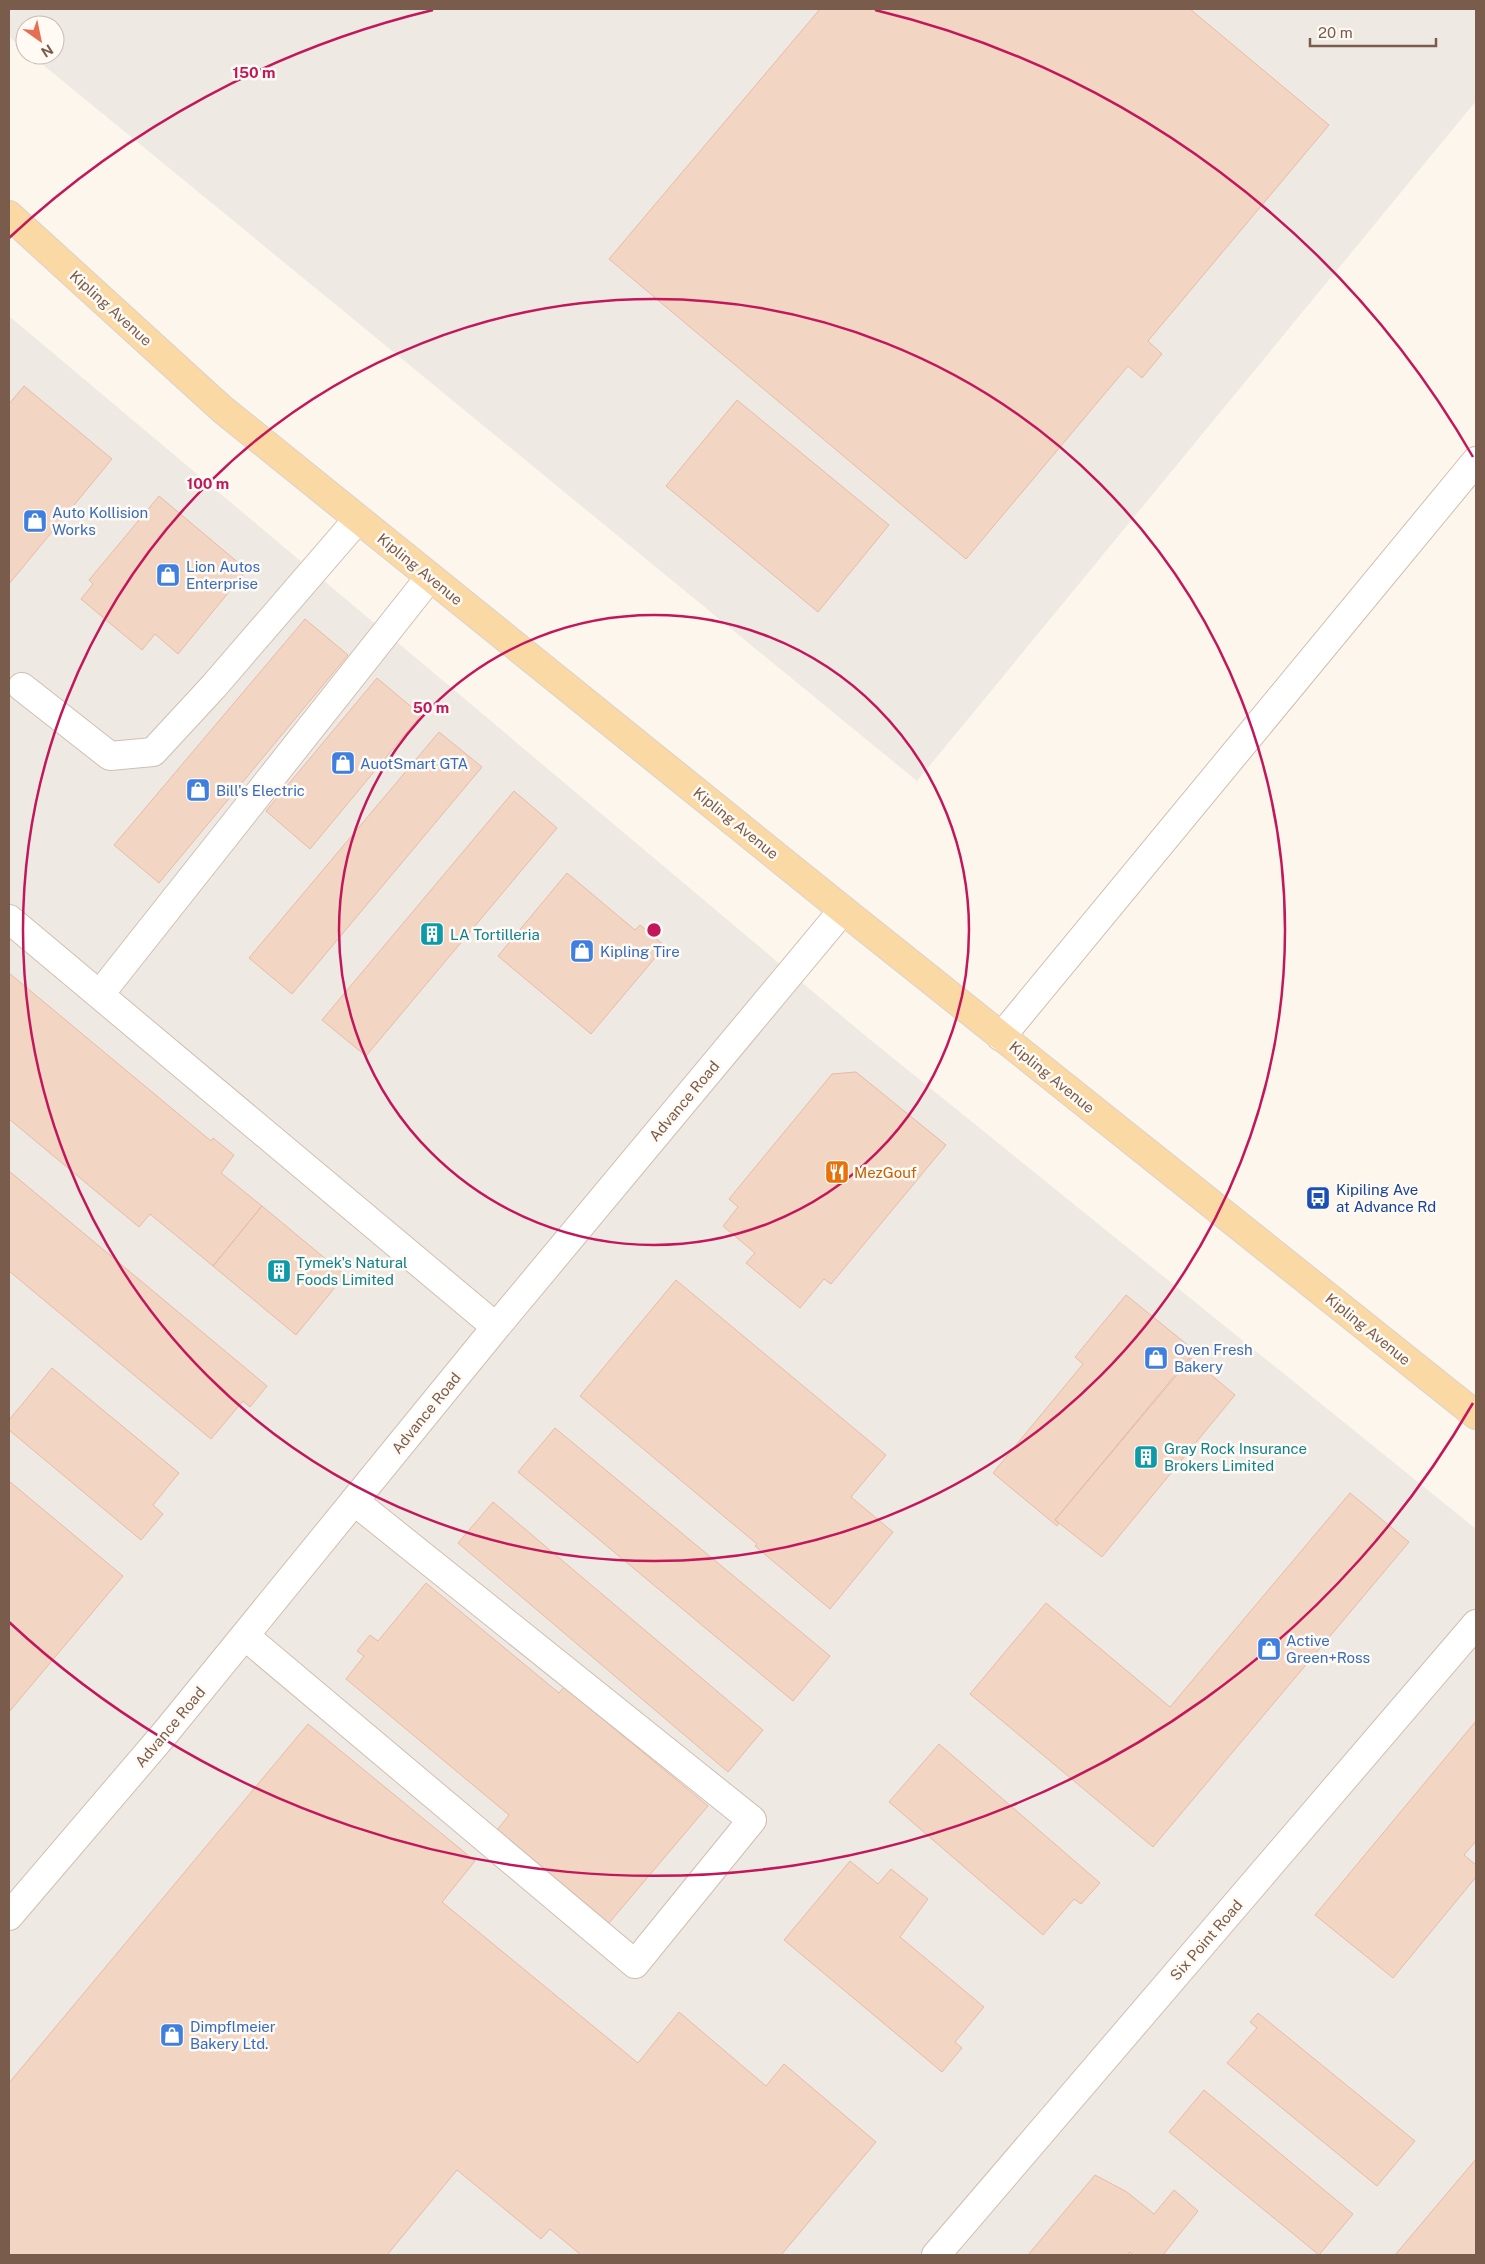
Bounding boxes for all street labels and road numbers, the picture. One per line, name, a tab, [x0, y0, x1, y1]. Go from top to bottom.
street label: Kipling Avenue	[67, 267, 155, 349]
street label: Kipling Avenue	[374, 530, 466, 608]
street label: Kipling Avenue	[690, 784, 782, 862]
street label: Kipling Avenue	[1006, 1038, 1098, 1116]
street label: Advance Road	[646, 1057, 722, 1145]
street label: Kipling Avenue	[1322, 1290, 1414, 1368]
street label: Advance Road	[388, 1369, 464, 1457]
street label: Advance Road	[132, 1683, 208, 1771]
street label: Six Point Road	[1166, 1896, 1246, 1984]

